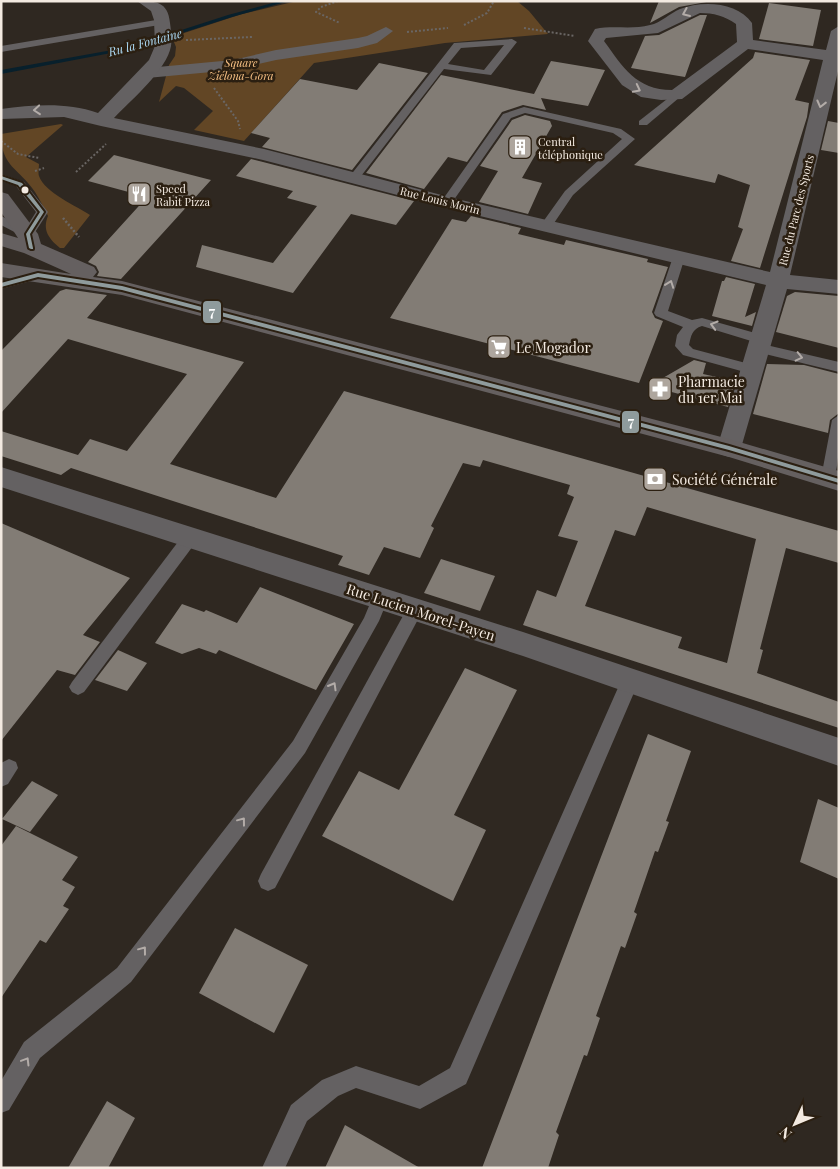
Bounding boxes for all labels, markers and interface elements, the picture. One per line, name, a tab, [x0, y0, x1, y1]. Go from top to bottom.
one-way arrow	[682, 7, 691, 18]
water label: Ru la Fontaine	[105, 24, 184, 60]
park label: Square Ziélona-Gora	[208, 55, 274, 83]
one-way arrow	[632, 83, 641, 93]
one-way arrow	[817, 99, 827, 107]
one-way arrow	[33, 104, 41, 115]
building icon: Central téléphonique	[507, 134, 533, 160]
place label: Central téléphonique	[538, 134, 603, 162]
street label: Rue du Parc des Sports	[775, 153, 817, 267]
restaurant icon: Speed Rabit Pizza	[126, 181, 152, 207]
place label: Speed Rabit Pizza	[156, 181, 211, 209]
street label: Rue Louis Morin	[399, 183, 482, 217]
unlabelled marker	[20, 185, 30, 195]
one-way arrow	[664, 280, 674, 289]
line badge: 7	[202, 300, 222, 324]
text: 7	[209, 302, 216, 321]
one-way arrow	[711, 321, 719, 331]
supermarket icon: Le Mogador	[486, 334, 512, 360]
place label: Le Mogador	[516, 338, 591, 357]
one-way arrow	[794, 352, 802, 362]
place label: Pharmacie du 1er Mai	[678, 372, 745, 407]
pharmacy icon: Pharmacie du 1er Mai	[647, 376, 673, 402]
line badge: 7	[621, 410, 640, 434]
text: 7	[628, 412, 635, 431]
bank icon: Société Générale	[642, 466, 668, 492]
place label: Société Générale	[672, 470, 777, 489]
street label: Rue Lucien Morel-Payen	[344, 579, 498, 645]
one-way arrow	[327, 683, 337, 692]
one-way arrow	[237, 817, 246, 826]
one-way arrow	[138, 946, 147, 955]
one-way arrow	[20, 1057, 30, 1066]
north arrow	[770, 1099, 820, 1149]
text: N	[775, 1123, 796, 1144]

